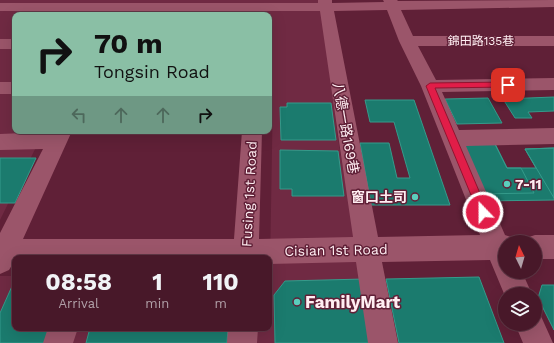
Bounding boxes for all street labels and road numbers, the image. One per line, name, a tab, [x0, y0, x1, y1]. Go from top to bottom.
street label: 錦田路135巷	[448, 34, 514, 48]
street label: 八德一路169巷	[330, 81, 362, 175]
street label: Fusing 1st Road	[238, 141, 260, 247]
street label: Cisian 1st Road	[284, 241, 388, 259]

